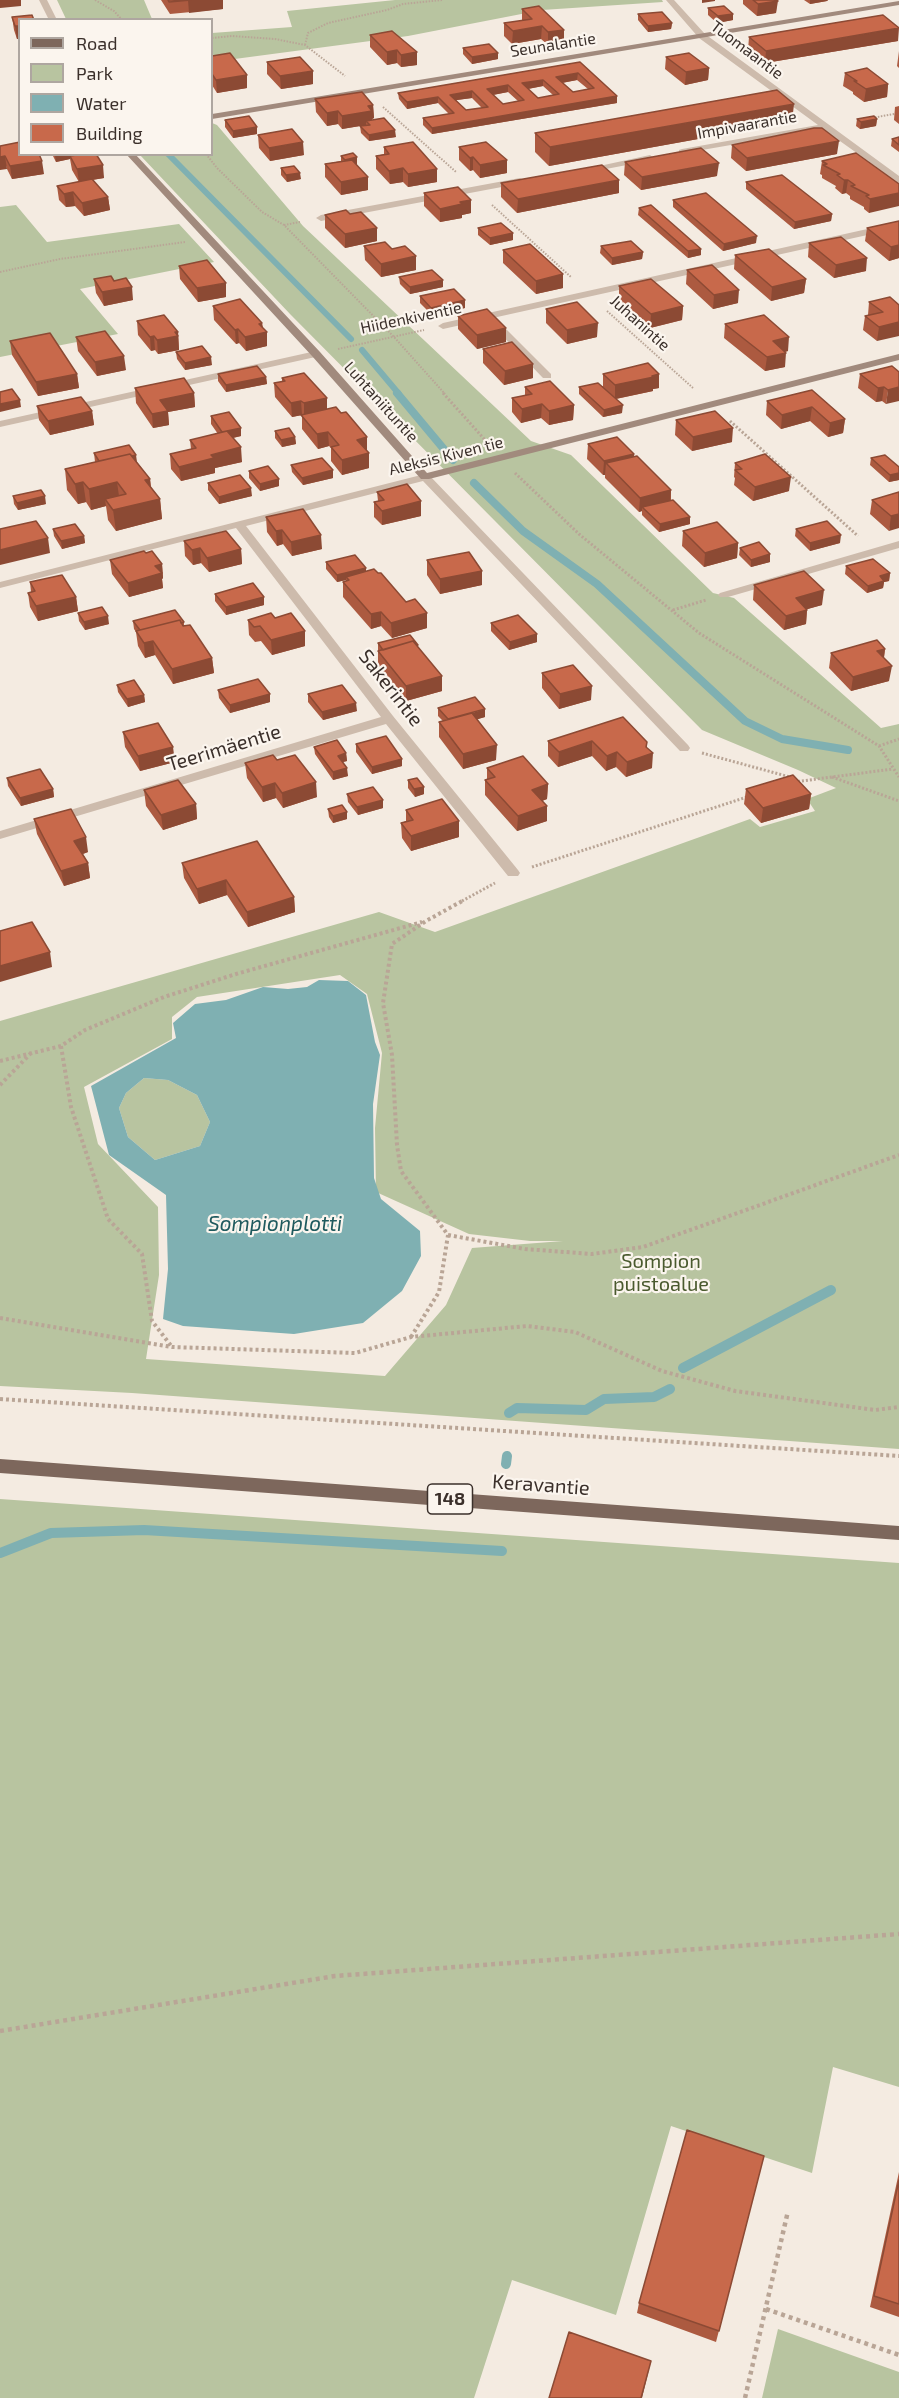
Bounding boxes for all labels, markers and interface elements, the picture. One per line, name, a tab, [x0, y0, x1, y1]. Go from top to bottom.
street label: Tuomaantie	[707, 17, 787, 83]
legend	[18, 18, 213, 156]
street label: Seunalantie	[509, 29, 597, 61]
text: Road	[76, 32, 117, 54]
text: Park	[76, 62, 113, 84]
text: Water	[76, 92, 126, 114]
street label: Impivaarantie	[696, 107, 798, 143]
text: Building	[76, 122, 143, 144]
street label: Juhanintie	[606, 291, 674, 355]
street label: Hiidenkiventie	[359, 298, 463, 338]
street label: Luhtaniituntie	[340, 358, 422, 446]
street label: Aleksis Kiven tie	[387, 433, 505, 479]
street label: Sakerintie	[354, 645, 428, 731]
street label: Teerimäentie	[164, 719, 284, 777]
water label: Sompionplotti	[208, 1211, 342, 1237]
park label: Sompion puistoalue	[613, 1249, 709, 1296]
street label: Keravantie	[491, 1470, 591, 1500]
road number: 148	[428, 1484, 472, 1514]

